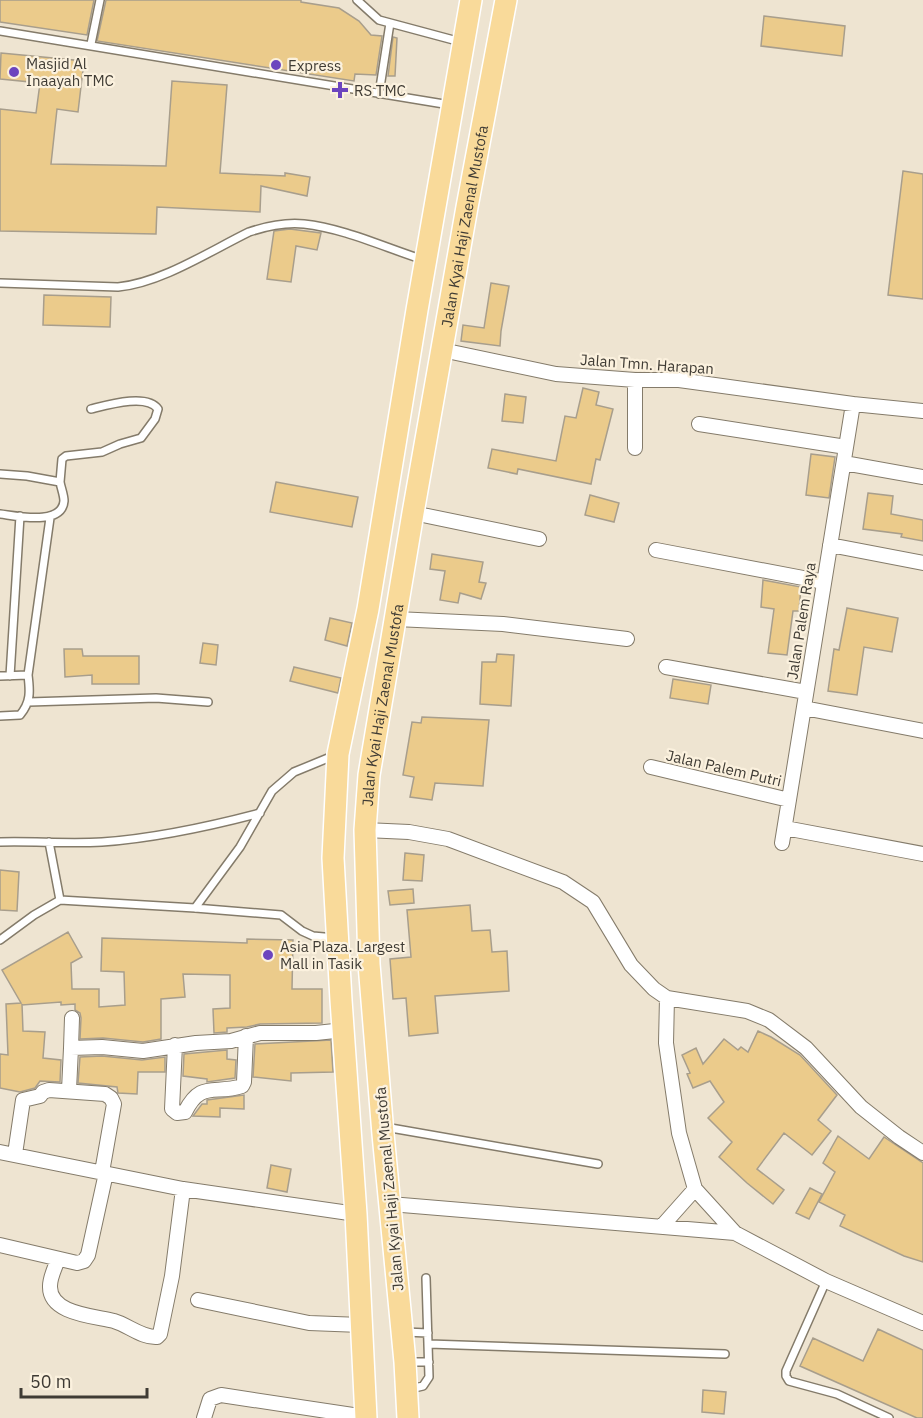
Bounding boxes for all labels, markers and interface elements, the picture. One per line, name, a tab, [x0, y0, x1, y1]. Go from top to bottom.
place label: Masjid Al Inaayah TMC	[26, 54, 114, 90]
place label: Express	[288, 56, 341, 75]
marker: Express	[269, 58, 283, 72]
marker: Masjid Al Inaayah TMC	[7, 65, 21, 79]
marker: RS TMC	[331, 81, 349, 99]
place label: RS TMC	[354, 81, 406, 100]
street label: Jalan Kyai Haji Zaenal Mustofa	[436, 123, 492, 329]
street label: Jalan Tmn. Harapan	[579, 350, 715, 378]
street label: Jalan Palem Raya	[782, 561, 820, 681]
street label: Jalan Kyai Haji Zaenal Mustofa	[357, 602, 407, 807]
street label: Jalan Palem Putri	[664, 745, 784, 791]
place label: Asia Plaza. Largest Mall in Tasik	[280, 937, 405, 973]
marker: Asia Plaza. Largest Mall in Tasik	[261, 948, 275, 962]
street label: Jalan Kyai Haji Zaenal Mustofa	[371, 1086, 407, 1292]
scale bar	[21, 1361, 147, 1399]
text: 50 m	[30, 1370, 72, 1393]

